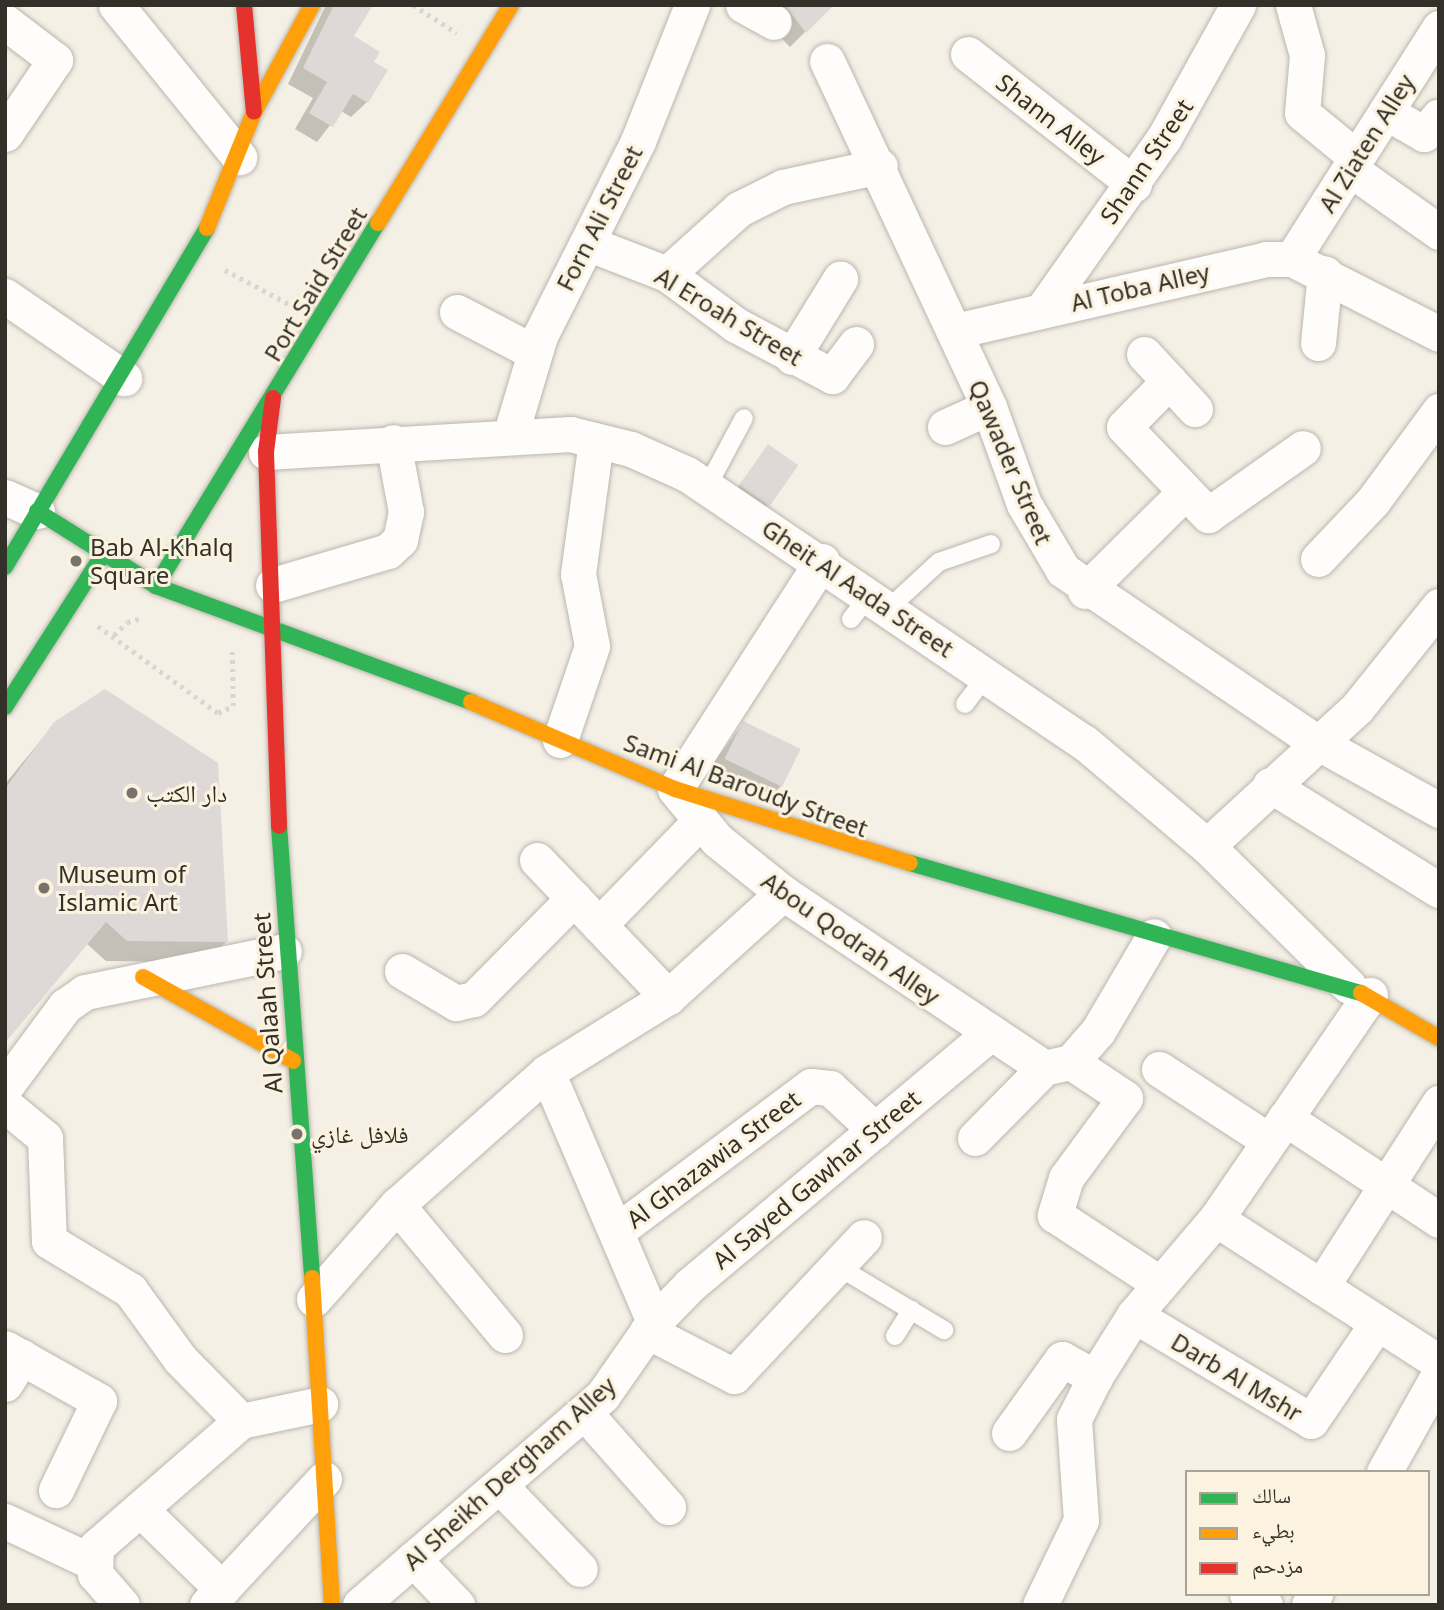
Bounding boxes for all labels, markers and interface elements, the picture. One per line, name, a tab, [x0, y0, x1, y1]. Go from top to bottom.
street label: Shann Alley	[991, 68, 1111, 170]
street label: Al Ziaten Alley	[1312, 69, 1420, 217]
street label: Shann Street	[1094, 93, 1198, 229]
street label: Forn Ali Street	[550, 141, 648, 295]
street label: Port Said Street	[258, 202, 372, 366]
street label: Al Toba Alley	[1068, 257, 1212, 317]
street label: Al Eroah Street	[650, 261, 808, 371]
street label: Qawader Street	[963, 375, 1059, 549]
street label: Gheit Al Aada Street	[757, 513, 959, 663]
place label: Bab Al-Khalq Square	[90, 533, 233, 589]
marker: Bab Al-Khalq Square	[68, 553, 84, 569]
street label: Sami Al Baroudy Street	[620, 727, 872, 843]
place label: دار الكتب	[146, 779, 227, 807]
marker: دار الكتب	[124, 785, 140, 801]
place label: Museum of Islamic Art	[58, 860, 186, 916]
street label: Abou Qodrah Alley	[756, 866, 946, 1010]
marker: Museum of Islamic Art	[36, 880, 52, 896]
street label: Al Qalaah Street	[246, 912, 288, 1094]
street label: Al Ghazawia Street	[620, 1084, 806, 1234]
street label: Al Sayed Gawhar Street	[706, 1084, 926, 1274]
place label: فلافل غازي	[311, 1120, 409, 1148]
marker: فلافل غازي	[289, 1126, 305, 1142]
street label: Darb Al Mshr	[1166, 1327, 1308, 1427]
street label: Al Sheikh Dergham Alley	[397, 1370, 621, 1576]
legend	[1185, 1470, 1430, 1596]
text: سالك	[1252, 1481, 1291, 1509]
text: بطيء	[1252, 1516, 1295, 1544]
text: مزدحم	[1252, 1551, 1303, 1579]

